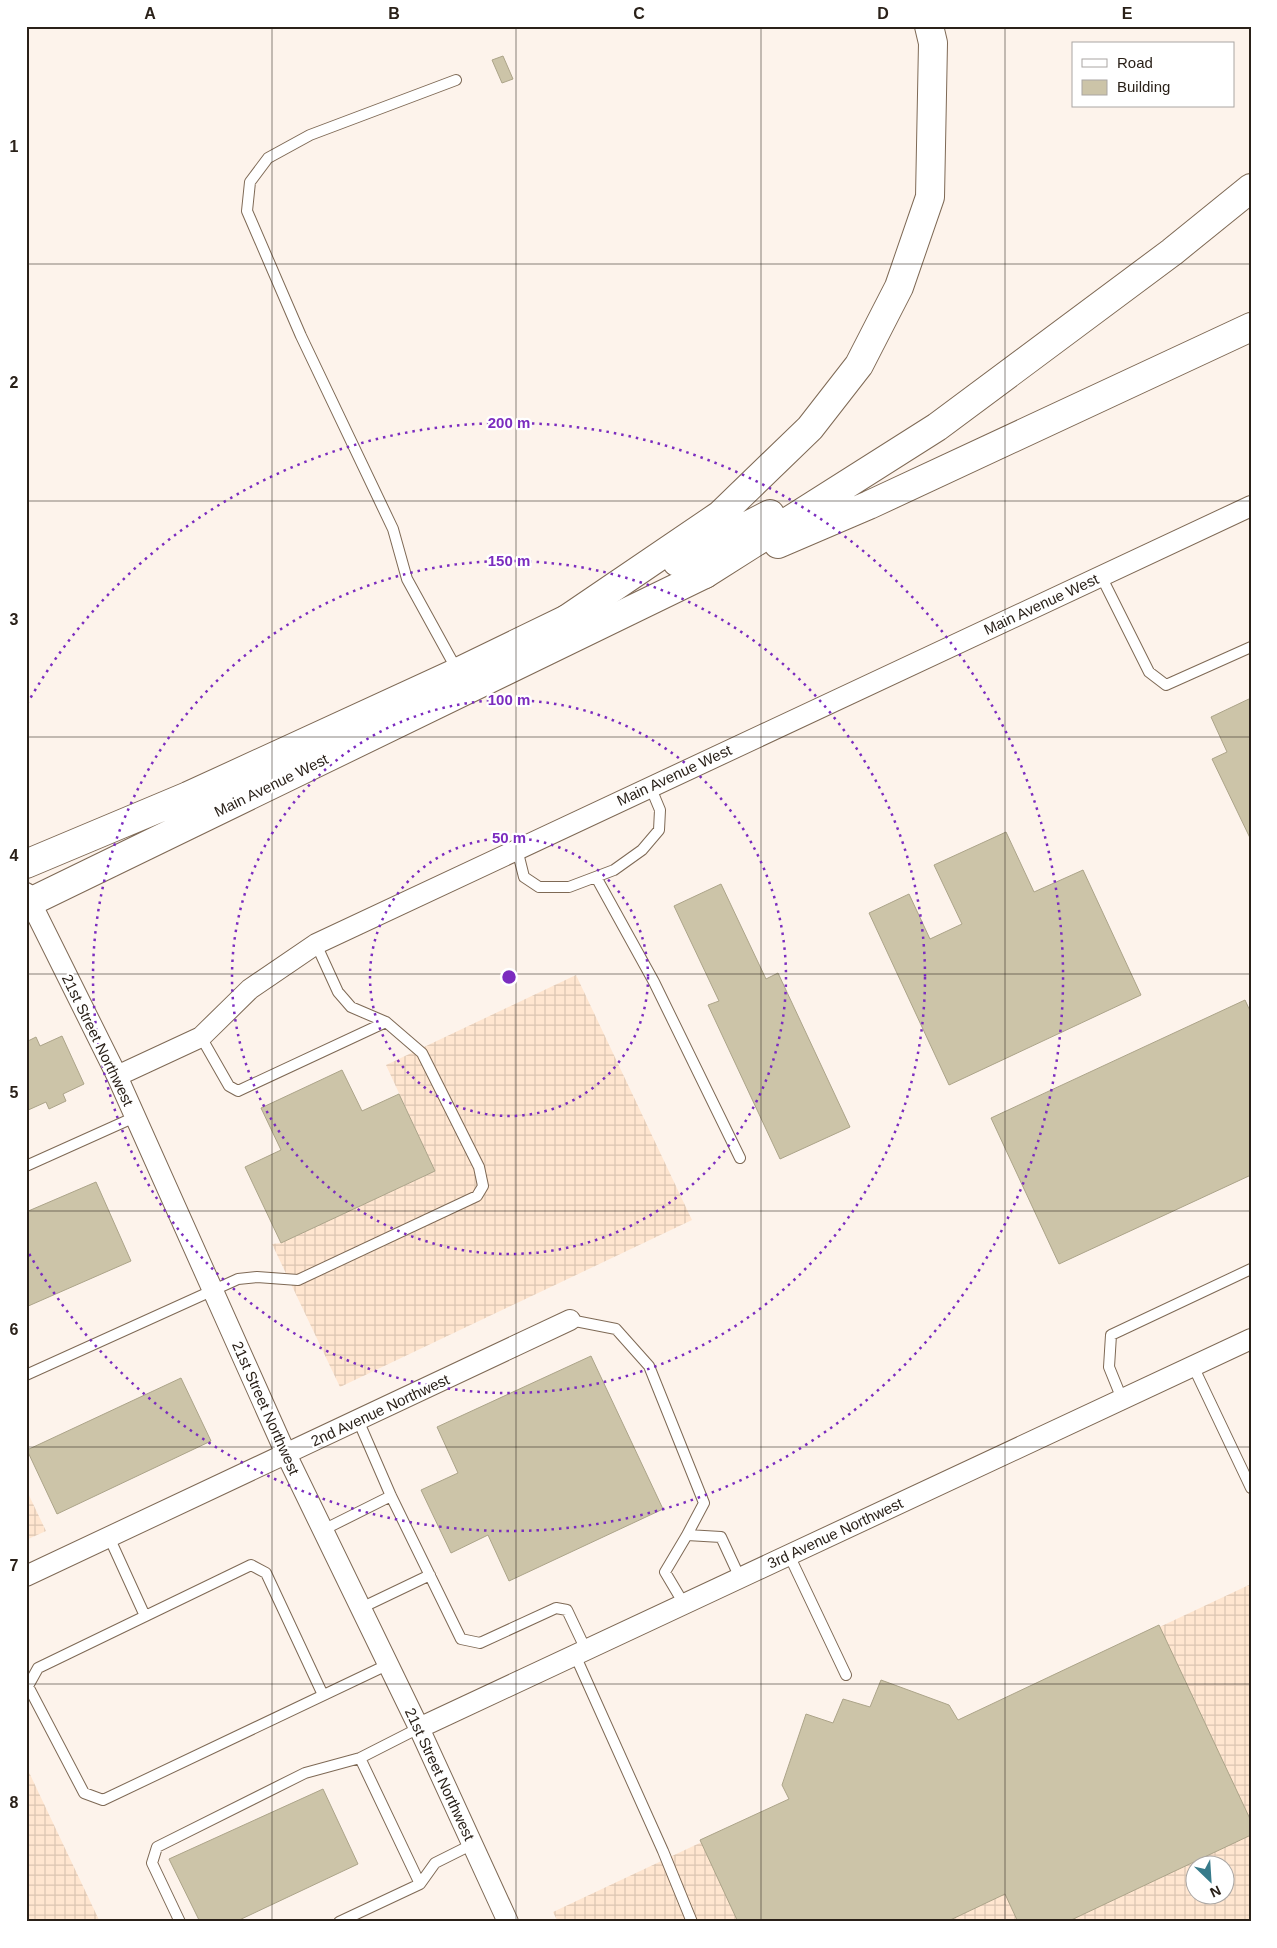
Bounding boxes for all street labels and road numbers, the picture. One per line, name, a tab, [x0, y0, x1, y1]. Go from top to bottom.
street label: Main Avenue West	[981, 570, 1102, 638]
street label: Main Avenue West	[614, 741, 735, 809]
street label: Main Avenue West	[211, 750, 331, 820]
street label: 21st Street Northwest	[59, 971, 138, 1109]
street label: 21st Street Northwest	[229, 1339, 303, 1478]
street label: 2nd Avenue Northwest	[308, 1370, 453, 1450]
street label: 3rd Avenue Northwest	[765, 1494, 906, 1572]
street label: 21st Street Northwest	[402, 1705, 479, 1844]

